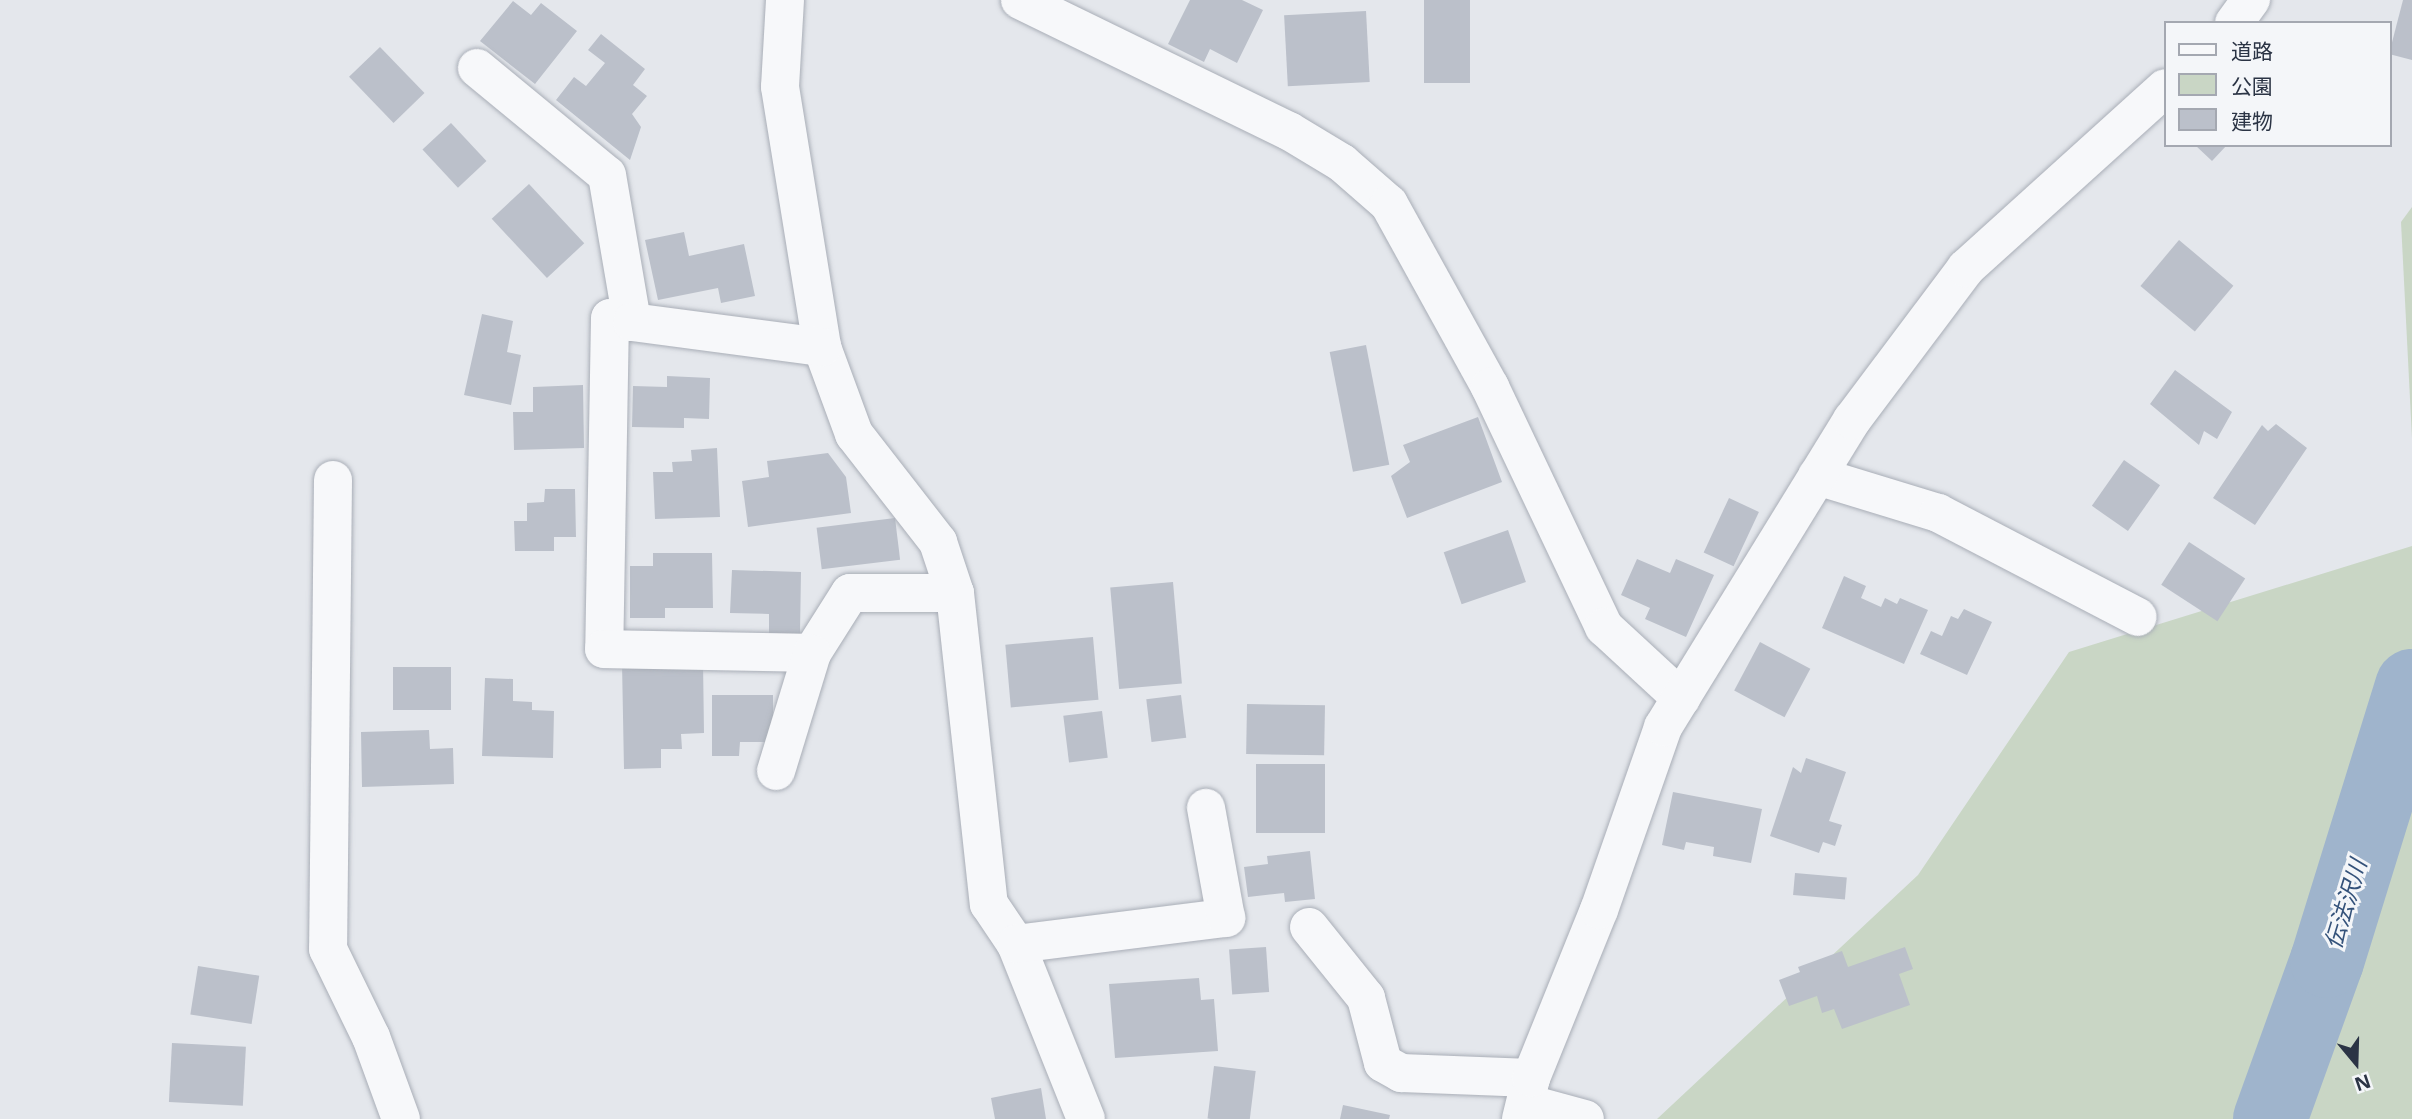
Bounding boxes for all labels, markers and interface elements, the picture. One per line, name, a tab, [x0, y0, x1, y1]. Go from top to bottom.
legend	[2164, 21, 2391, 147]
text: 道路	[2231, 37, 2273, 65]
text: 公園	[2231, 72, 2273, 100]
text: 建物	[2231, 107, 2273, 135]
water label: 伝法沢川	[2318, 856, 2372, 952]
north arrow	[2321, 1028, 2391, 1098]
text: N	[2351, 1068, 2374, 1098]

